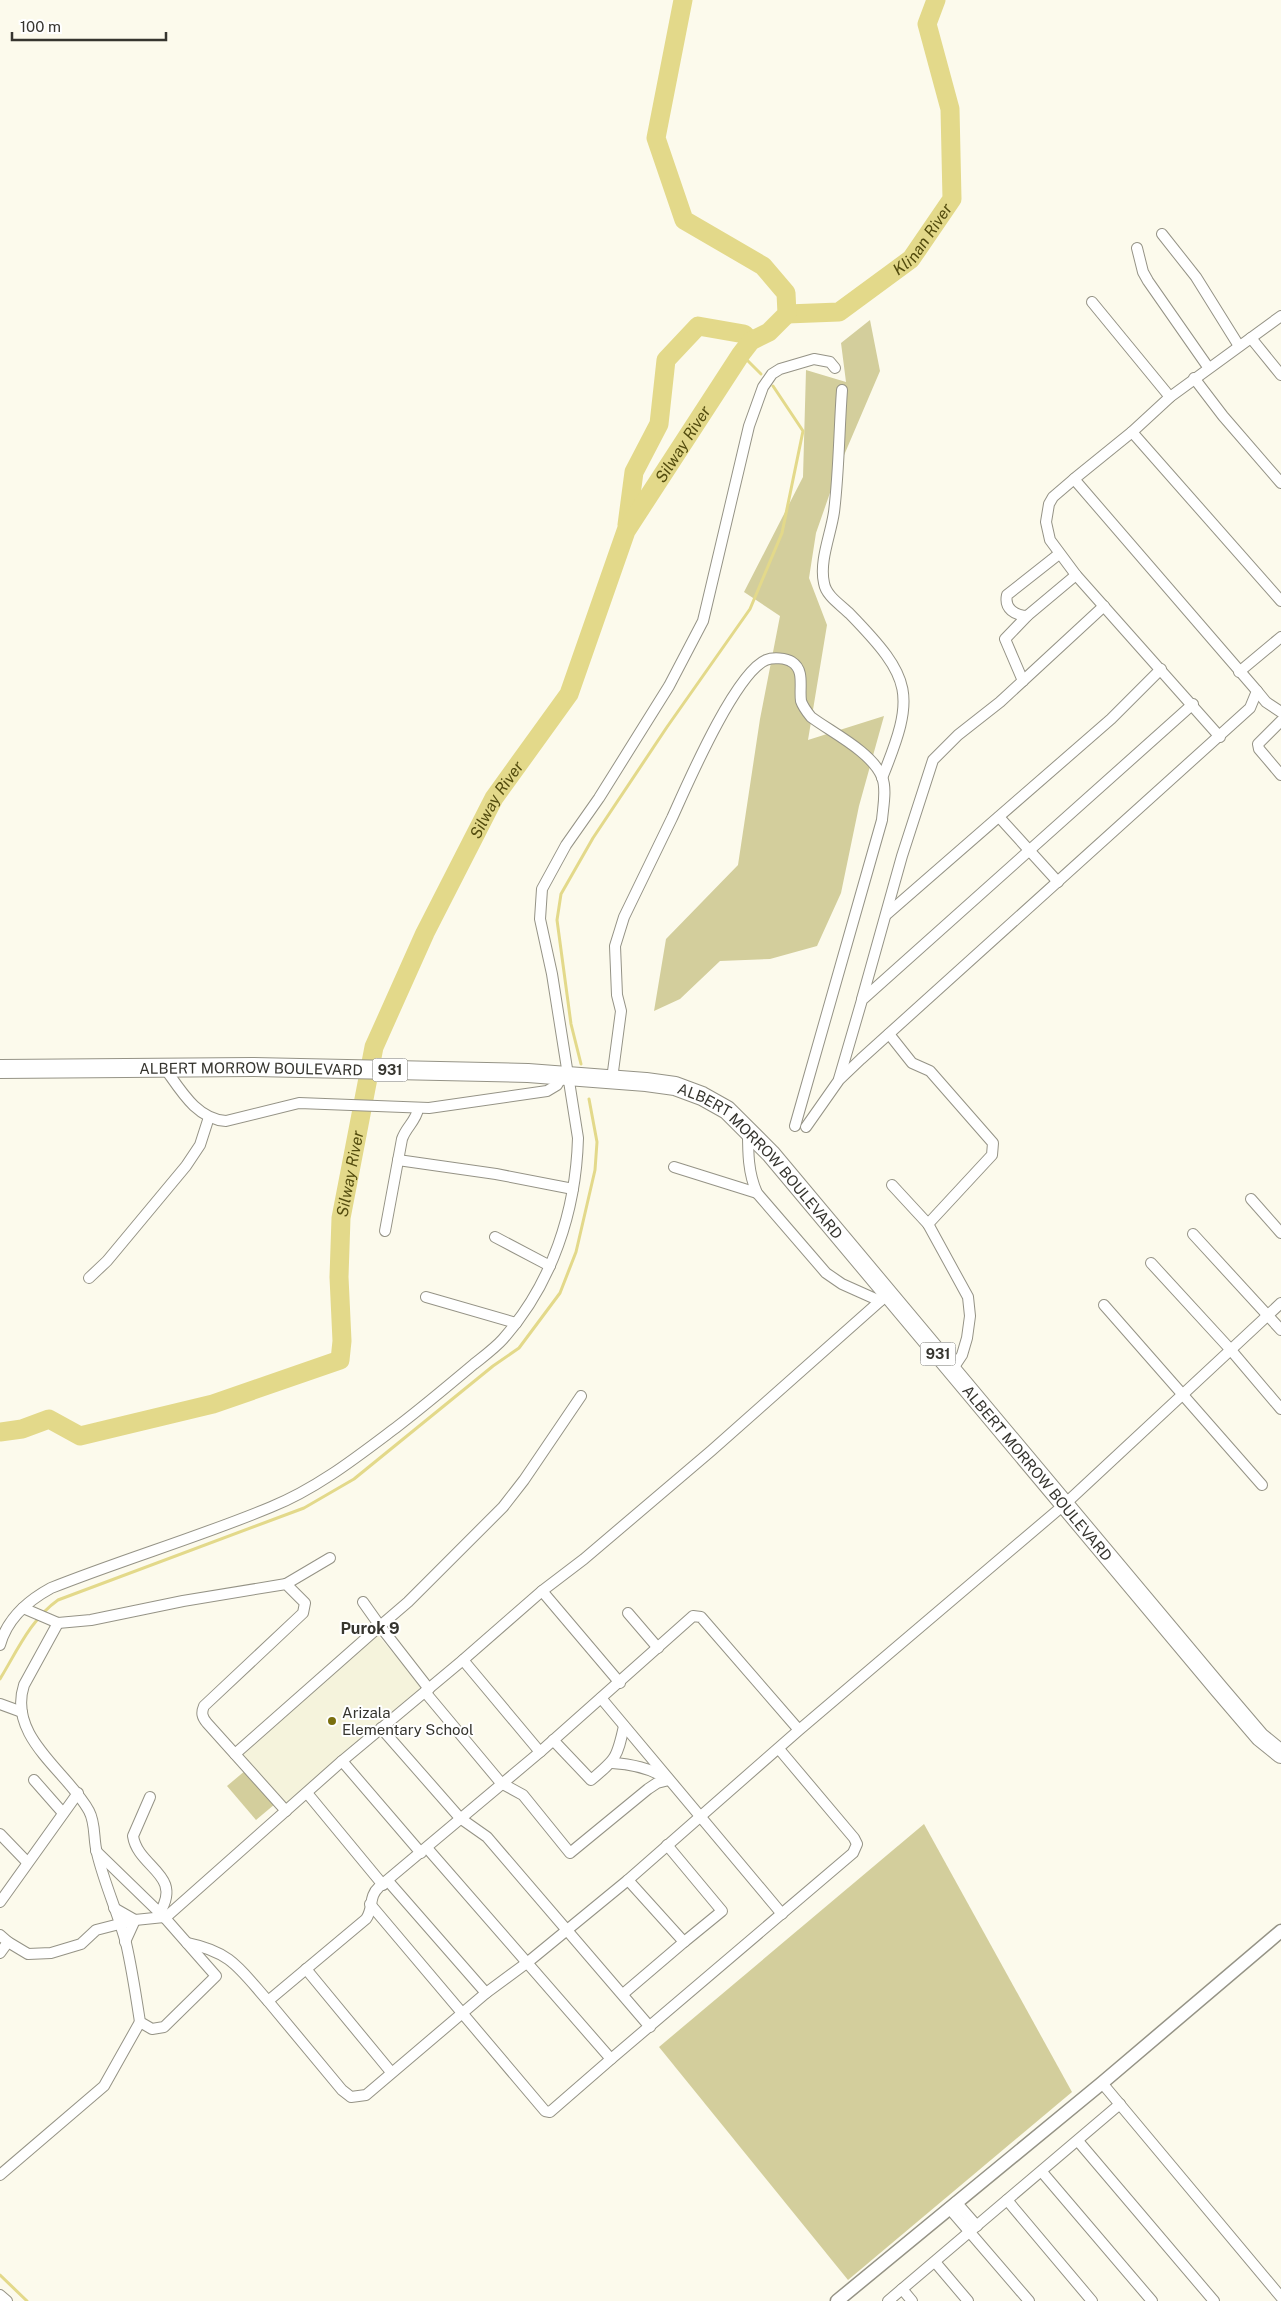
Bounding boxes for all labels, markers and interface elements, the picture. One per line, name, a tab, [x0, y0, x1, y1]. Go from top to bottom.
scale bar	[12, 10, 166, 42]
text: 100 m	[20, 18, 61, 35]
water label: Klinan River	[889, 199, 956, 279]
water label: Silway River	[651, 401, 715, 486]
water label: Silway River	[465, 757, 528, 842]
street label: ALBERT MORROW BOULEVARD	[139, 1058, 363, 1078]
road number: 931	[372, 1058, 408, 1082]
street label: ALBERT MORROW BOULEVARD	[675, 1079, 847, 1242]
water label: Silway River	[332, 1128, 367, 1218]
road number: 931	[920, 1342, 956, 1366]
street label: ALBERT MORROW BOULEVARD	[960, 1381, 1116, 1564]
district label: Purok 9	[340, 1619, 400, 1638]
place label: Arizala Elementary School	[342, 1704, 474, 1738]
marker: Arizala Elementary School	[326, 1715, 338, 1727]

